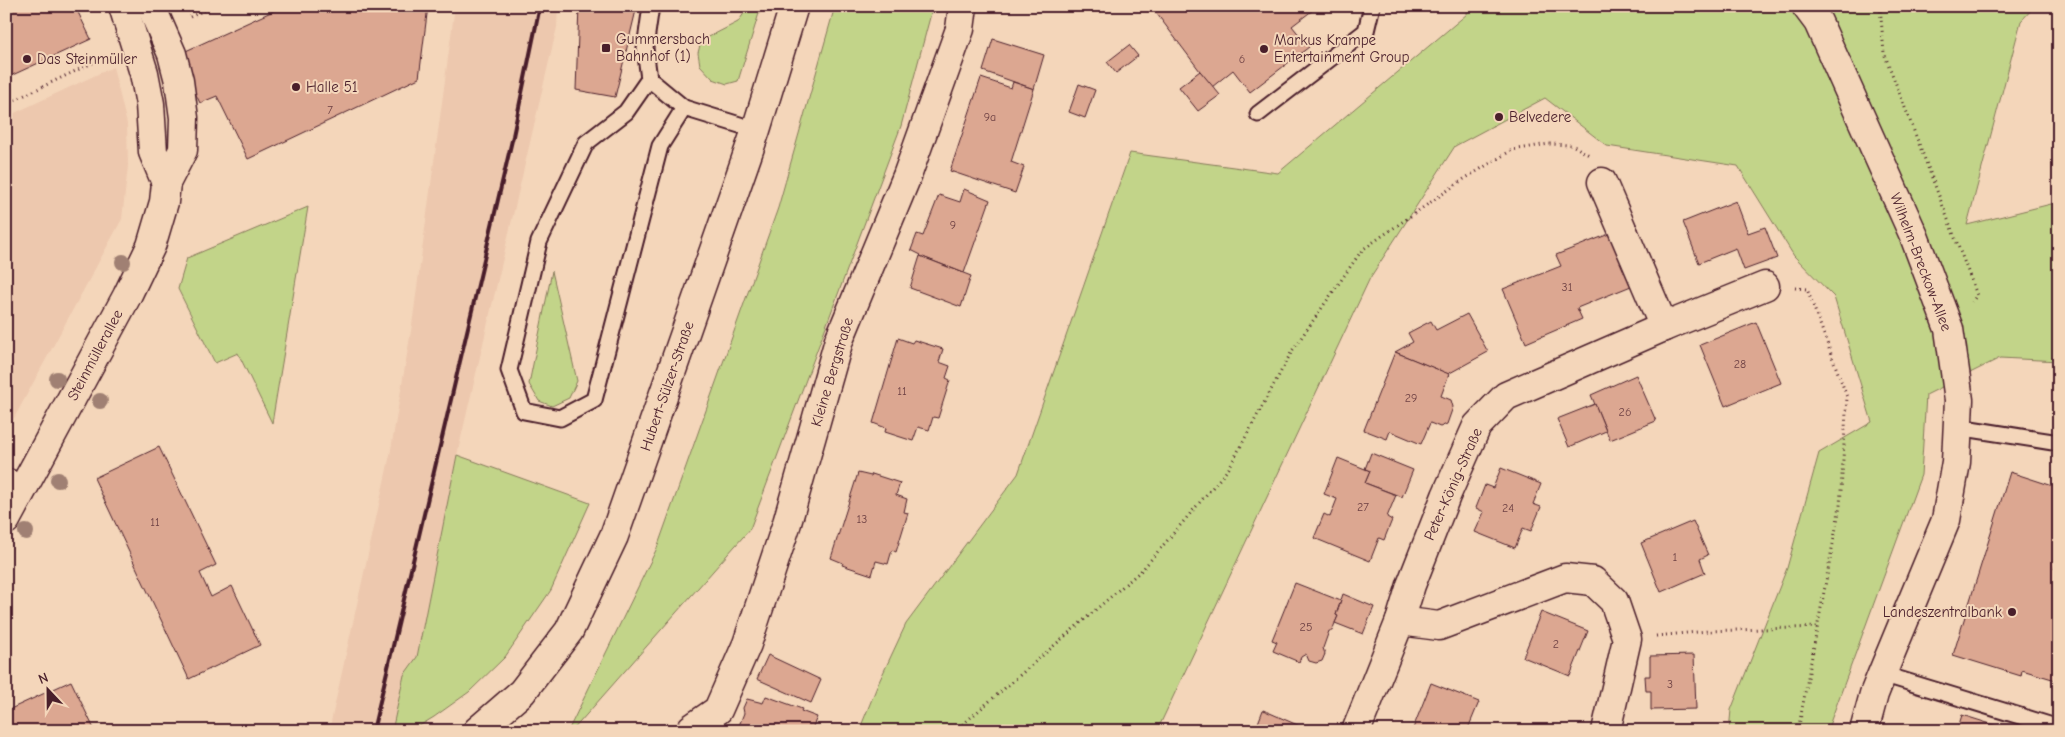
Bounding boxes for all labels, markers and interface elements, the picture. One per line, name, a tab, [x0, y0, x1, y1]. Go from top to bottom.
place label: Gummersbach Bahnhof (1)	[616, 30, 710, 65]
place label: Markus Krampe Entertainment Group	[1274, 31, 1410, 66]
marker: Gummersbach Bahnhof (1)	[600, 42, 612, 54]
marker: Markus Krampe Entertainment Group	[1258, 43, 1270, 55]
place label: Das Steinmüller	[37, 50, 137, 68]
house number: 6	[1239, 52, 1245, 66]
marker: Das Steinmüller	[21, 53, 33, 65]
place label: Halle 51	[306, 78, 358, 96]
marker: Halle 51	[290, 81, 302, 93]
house number: 7	[327, 103, 333, 117]
place label: Belvedere	[1509, 108, 1572, 126]
house number: 9a	[984, 110, 996, 124]
marker: Belvedere	[1493, 111, 1505, 123]
street label: Wilhelm-Breckow-Allee	[1886, 190, 1956, 334]
house number: 9	[950, 218, 956, 232]
house number: 31	[1562, 280, 1573, 294]
street label: Steinmüllerallee	[63, 306, 127, 404]
street label: Kleine Bergstraße	[807, 315, 857, 429]
street label: Hubert-Sülzer-Straße	[636, 318, 698, 453]
house number: 28	[1734, 357, 1746, 371]
house number: 11	[897, 384, 907, 398]
house number: 29	[1405, 391, 1417, 405]
house number: 26	[1619, 405, 1631, 419]
street label: Peter-König-Straße	[1420, 424, 1486, 543]
house number: 27	[1357, 500, 1369, 514]
house number: 24	[1502, 501, 1514, 515]
house number: 13	[857, 512, 867, 526]
house number: 11	[150, 515, 160, 529]
house number: 1	[1673, 550, 1678, 564]
place label: Landeszentralbank	[1883, 603, 2003, 621]
marker: Landeszentralbank	[2006, 606, 2018, 618]
house number: 25	[1300, 620, 1312, 634]
house number: 2	[1553, 637, 1559, 651]
north arrow	[22, 664, 72, 714]
text: N	[36, 669, 51, 688]
house number: 3	[1667, 677, 1673, 691]

